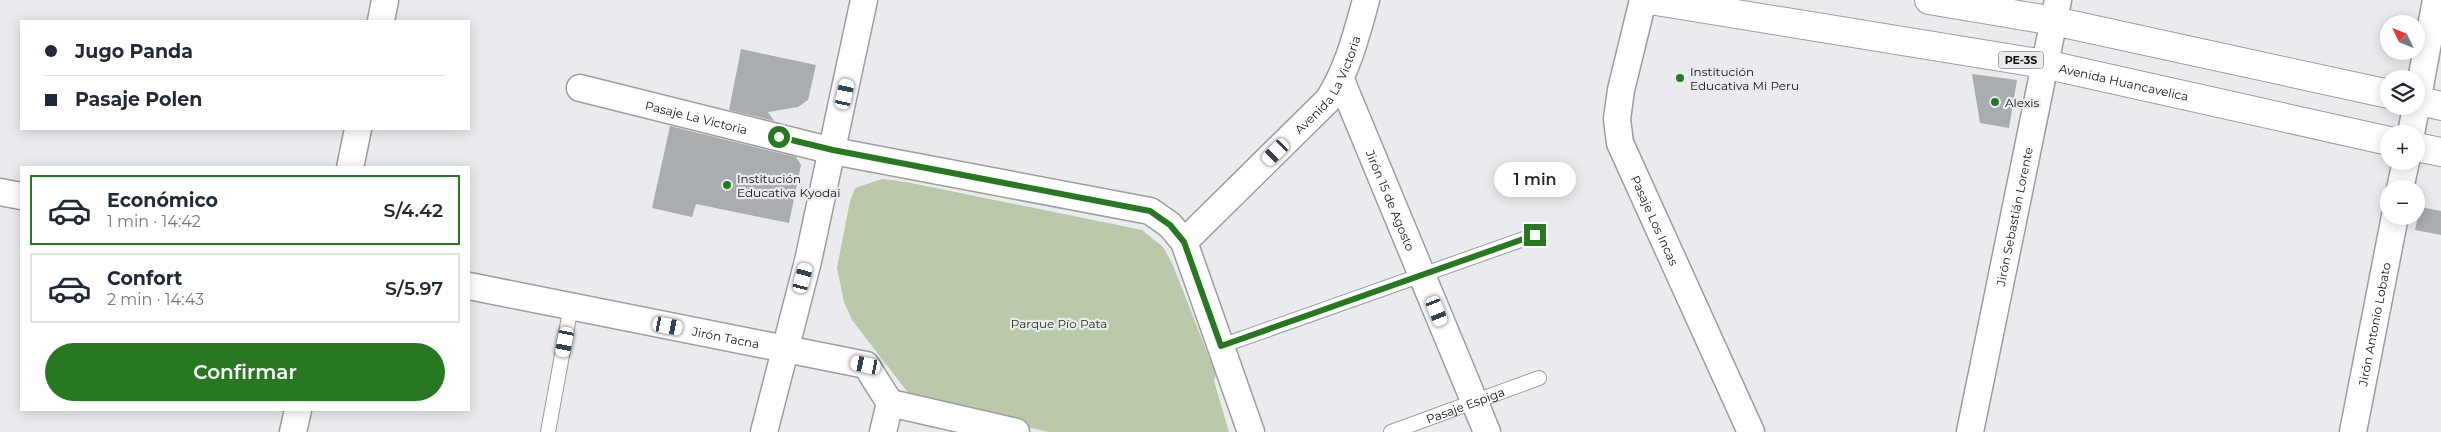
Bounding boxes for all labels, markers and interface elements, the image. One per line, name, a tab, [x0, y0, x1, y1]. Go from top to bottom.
north arrow	[2380, 15, 2425, 60]
map controls	[2380, 15, 2425, 225]
street label: Avenida La Victoria	[1291, 34, 1363, 137]
text: Jugo Panda	[75, 40, 193, 63]
road number: PE-3S	[1998, 52, 2044, 68]
street label: Avenida Huancavelica	[2058, 60, 2190, 104]
place label: Institución Educativa Mi Peru	[1690, 64, 1799, 93]
button: layers	[2380, 70, 2425, 115]
marker: Institución Educativa Mi Peru	[1674, 72, 1686, 84]
car	[834, 78, 855, 110]
text: Pasaje Polen	[75, 88, 202, 111]
place label: Alexis	[2005, 95, 2040, 110]
marker: Alexis	[1989, 96, 2001, 108]
street label: Pasaje La Victoria	[644, 97, 749, 137]
button: +	[2380, 125, 2425, 170]
route start	[768, 126, 790, 148]
car	[1260, 136, 1291, 168]
street label: Jirón 15 de Agosto	[1363, 146, 1418, 253]
street label: Jirón Sebastián Lorente	[1992, 146, 2035, 288]
callout: 1 min	[1494, 162, 1576, 198]
text: 1 min	[1514, 170, 1556, 189]
place label: Institución Educativa Kyodai	[737, 171, 840, 200]
street label: Pasaje Los Incas	[1628, 173, 1682, 268]
marker: Institución Educativa Kyodai	[721, 179, 733, 191]
button: −	[2380, 180, 2425, 225]
icon: car	[47, 188, 92, 233]
text: Económico	[107, 189, 218, 212]
text: S/4.42	[383, 199, 443, 222]
text: 1 min · 14:42	[107, 212, 201, 231]
route end	[1524, 224, 1546, 246]
street label: Jirón Antonio Lobato	[2354, 261, 2393, 388]
car	[791, 262, 814, 294]
icon: car	[47, 266, 92, 311]
text: Confort	[107, 267, 182, 290]
text: S/5.97	[385, 277, 443, 300]
text: 2 min · 14:43	[107, 290, 204, 309]
car	[1424, 294, 1449, 328]
car	[651, 316, 684, 336]
park label: Parque Pío Pata	[1011, 316, 1107, 331]
street label: Jirón Tacna	[690, 323, 761, 351]
car	[554, 326, 575, 358]
button: Confirmar	[45, 343, 445, 401]
car	[849, 355, 882, 375]
street label: Pasaje Espiga	[1424, 384, 1507, 426]

